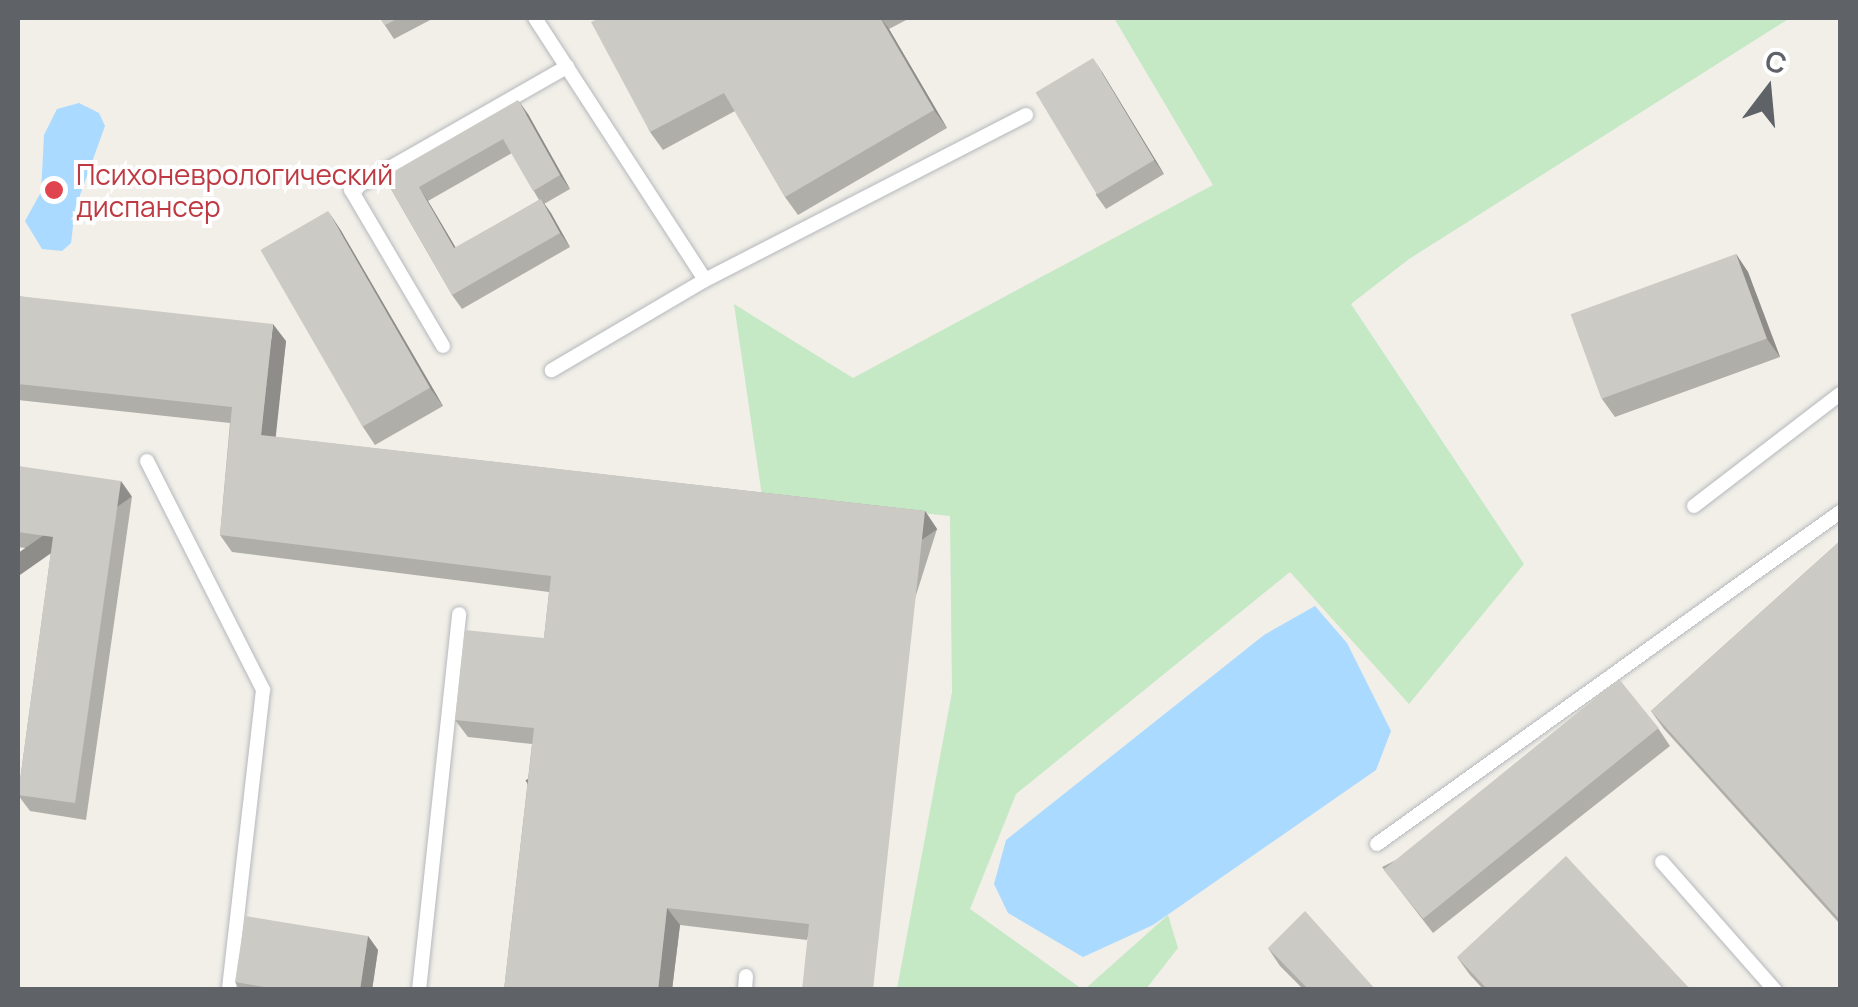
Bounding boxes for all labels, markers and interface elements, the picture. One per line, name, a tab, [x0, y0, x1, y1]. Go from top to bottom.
north arrow	[1718, 40, 1818, 140]
text: С	[1761, 40, 1791, 82]
place label: Психоневрологический диспансер	[76, 157, 393, 223]
marker: Психоневрологический диспансер	[41, 177, 67, 203]

